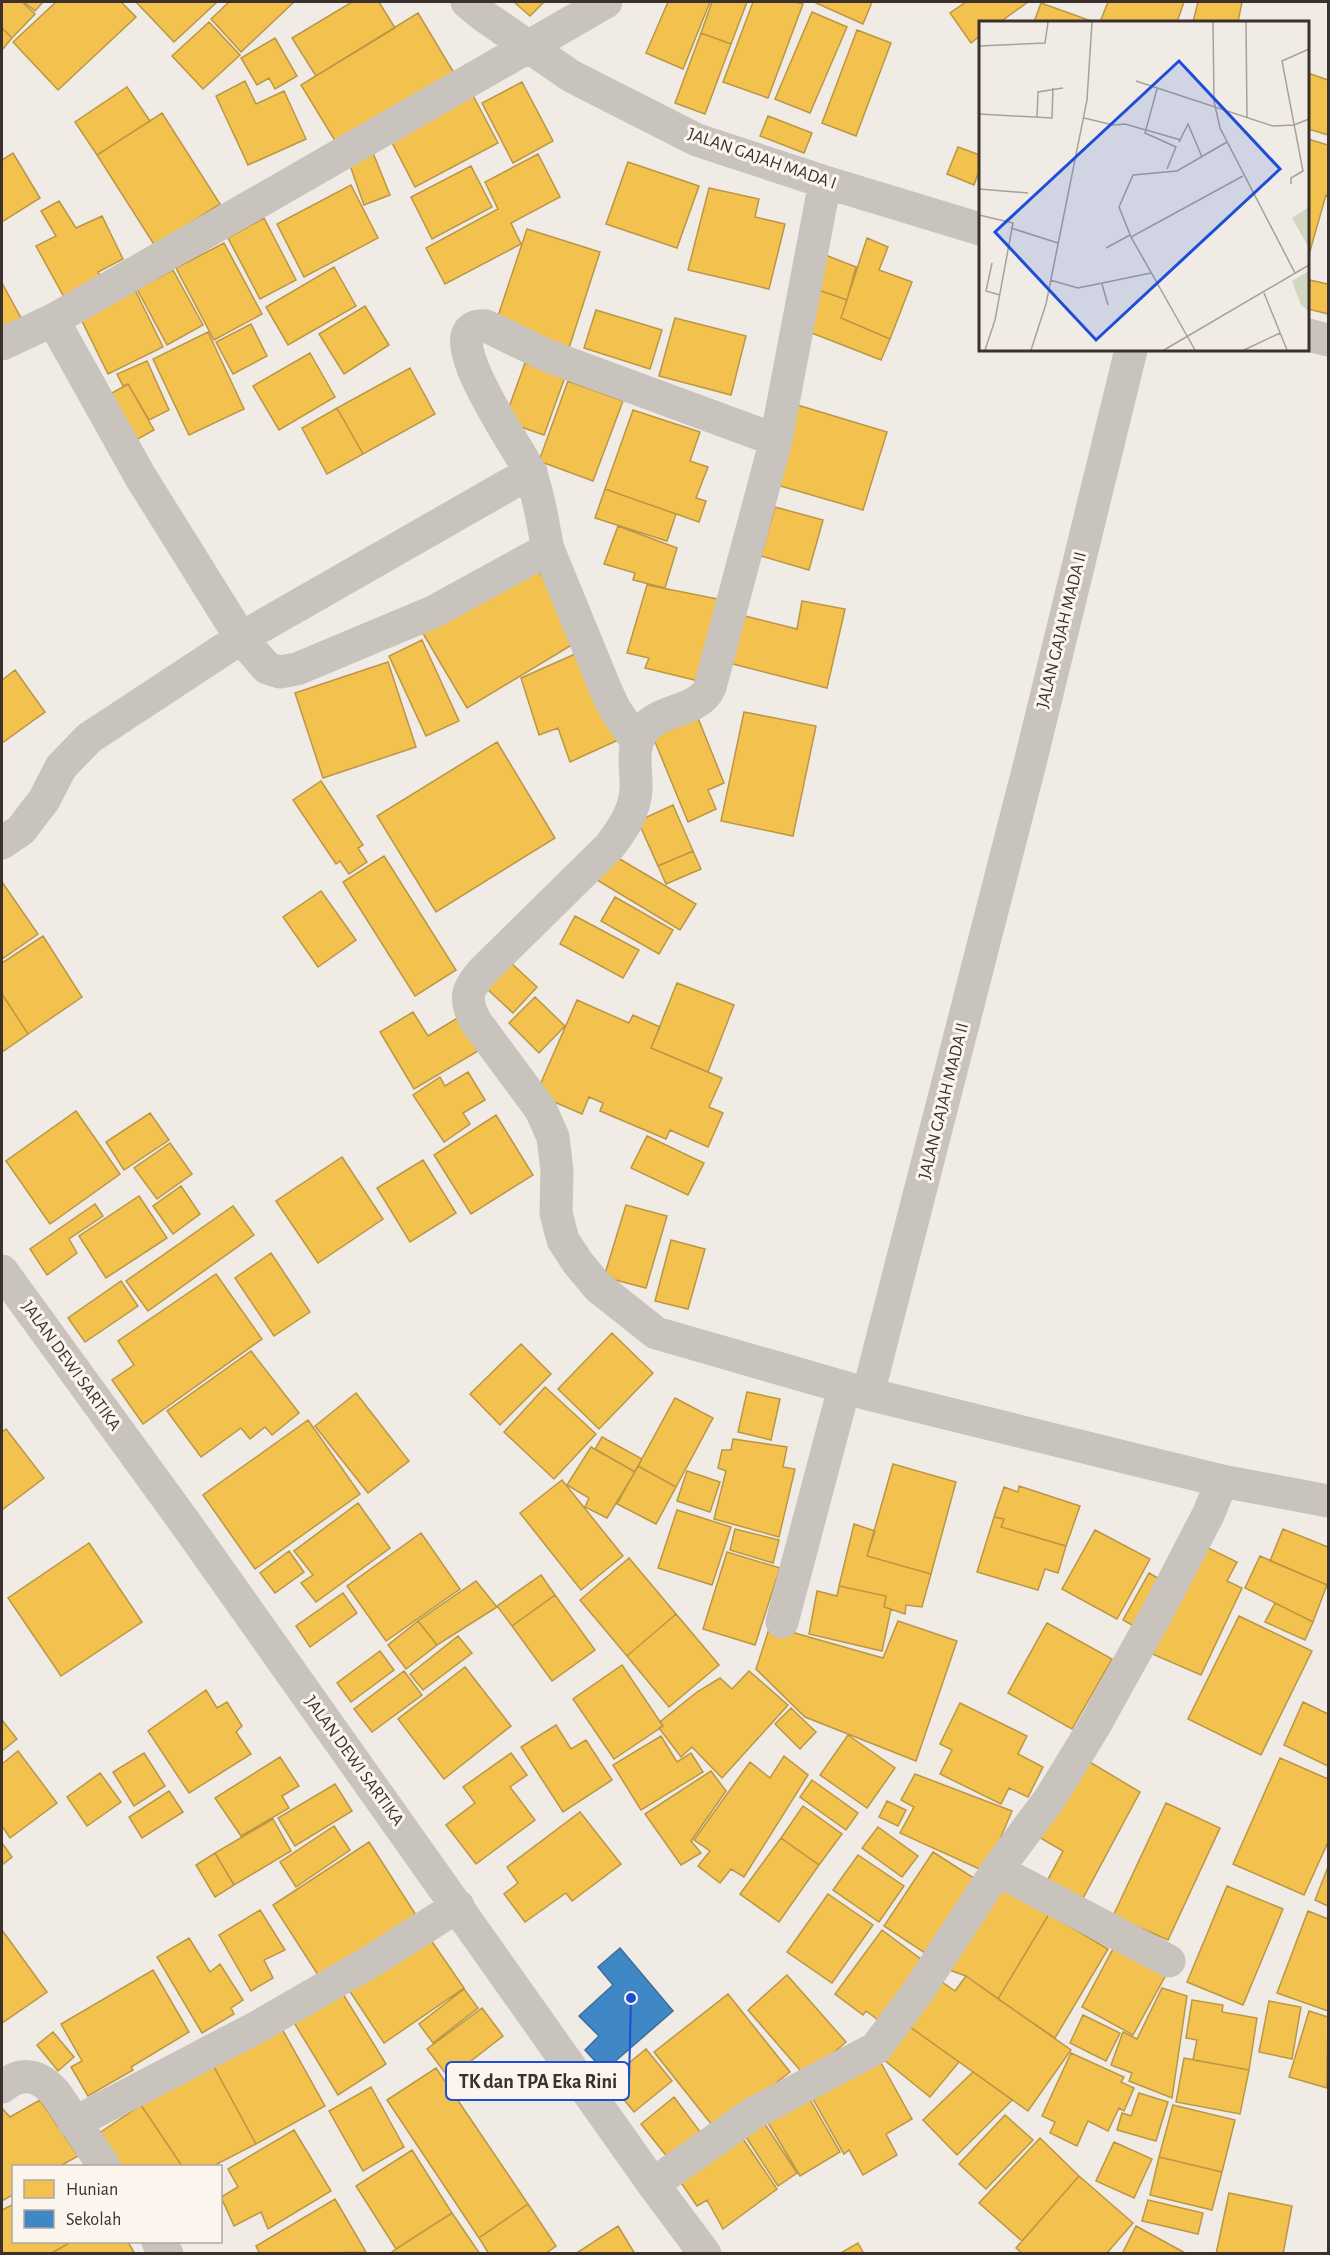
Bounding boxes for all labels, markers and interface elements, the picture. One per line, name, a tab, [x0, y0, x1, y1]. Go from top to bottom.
inset map	[979, 21, 1309, 351]
street label: JALAN GAJAH MADA I	[685, 125, 839, 193]
street label: JALAN GAJAH MADA II	[1034, 550, 1090, 710]
street label: JALAN GAJAH MADA II	[916, 1021, 972, 1181]
street label: JALAN DEWI SARTIKA	[18, 1298, 124, 1435]
street label: JALAN DEWI SARTIKA	[301, 1693, 407, 1830]
callout: TK dan TPA Eka Rini	[446, 2062, 629, 2100]
text: TK dan TPA Eka Rini	[459, 2072, 617, 2092]
legend	[12, 2165, 222, 2243]
text: Hunian	[66, 2181, 118, 2199]
text: Sekolah	[66, 2211, 121, 2229]

